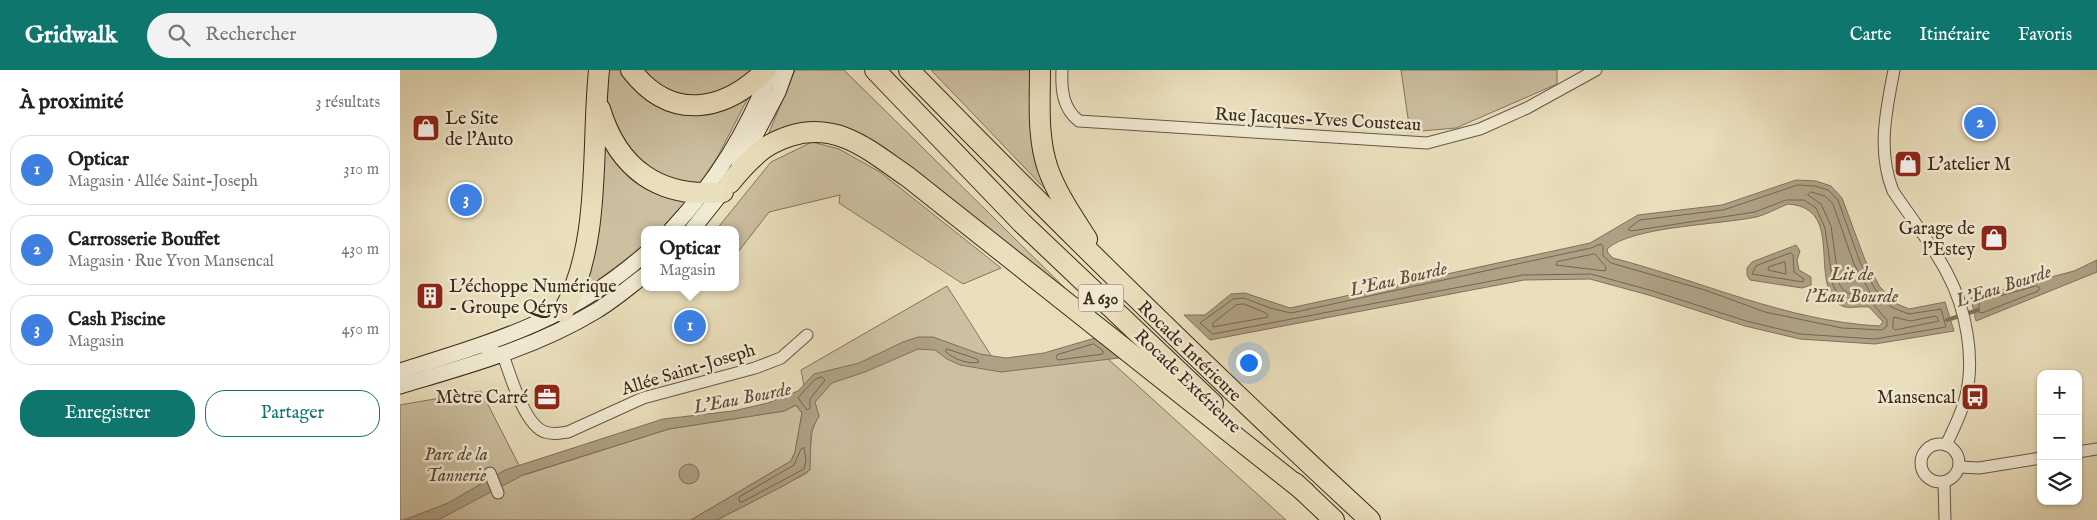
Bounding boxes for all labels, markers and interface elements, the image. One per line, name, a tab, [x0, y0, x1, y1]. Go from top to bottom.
search box	[147, 13, 497, 58]
text: Gridwalk	[25, 20, 117, 51]
icon: search	[165, 21, 193, 49]
text: Rechercher	[205, 23, 296, 47]
text: Carte	[1850, 24, 1892, 47]
text: Itinéraire	[1920, 24, 1990, 47]
text: Favoris	[2018, 24, 2072, 47]
text: À proximité	[20, 89, 123, 116]
text: 3 résultats	[315, 93, 380, 113]
street label: Rue Jacques-Yves Cousteau	[1214, 104, 1422, 137]
pin: 2	[1964, 104, 1996, 142]
place label: Le Site de l'Auto	[445, 108, 514, 152]
shop icon: Le Site de l'Auto	[411, 113, 441, 143]
text: Opticar	[68, 148, 129, 172]
shop icon: L'atelier M	[1893, 149, 1923, 179]
place label: L'atelier M	[1927, 154, 2011, 177]
text: 1	[34, 160, 40, 180]
text: 310 m	[343, 160, 379, 180]
text: Magasin · Allée Saint-Joseph	[68, 172, 258, 192]
pin: 3	[450, 181, 482, 219]
place label: Garage de l’Estey	[1899, 218, 1975, 262]
shop icon: Garage de l’Estey	[1979, 223, 2009, 253]
popup	[641, 226, 739, 291]
text: Carrosserie Bouffet	[68, 228, 220, 252]
text: Opticar	[660, 237, 720, 261]
text: 2	[33, 240, 41, 260]
text: 430 m	[341, 240, 379, 260]
text: Magasin · Rue Yvon Mansencal	[68, 252, 274, 272]
water label: L'Eau Bourde	[1347, 257, 1450, 303]
water label: L'Eau Bourde	[1952, 260, 2055, 314]
text: Magasin	[660, 261, 716, 281]
water label: Lit de l'Eau Bourde	[1806, 263, 1899, 309]
place label: L'échoppe Numérique - Groupe Qérys	[449, 276, 617, 320]
building icon: L'échoppe Numérique - Groupe Qérys	[415, 281, 445, 311]
road number: A 630	[1078, 284, 1124, 312]
street label: Rocade Intérieure	[1132, 297, 1246, 408]
pin: 1	[674, 307, 706, 345]
text: Cash Piscine	[68, 308, 166, 332]
text: 3	[34, 320, 40, 340]
text: 450 m	[342, 320, 379, 340]
street label: Rocade Extérieure	[1129, 325, 1245, 439]
text: Magasin	[68, 332, 124, 352]
street label: Allée Saint-Joseph	[618, 339, 759, 402]
your location	[1236, 350, 1262, 376]
map controls	[2037, 370, 2082, 505]
button: +	[2037, 370, 2082, 415]
water label: L'Eau Bourde	[690, 378, 794, 420]
office icon: Mètre Carré	[532, 382, 562, 412]
bus stop icon: Mansencal	[1960, 382, 1990, 412]
place label: Mètre Carré	[436, 387, 528, 410]
place label: Mansencal	[1877, 387, 1956, 410]
button: Enregistrer	[20, 390, 195, 437]
button: Partager	[205, 390, 380, 437]
button: −	[2037, 415, 2082, 460]
park label: Parc de la Tannerie	[424, 444, 488, 488]
button: layers	[2037, 460, 2082, 505]

